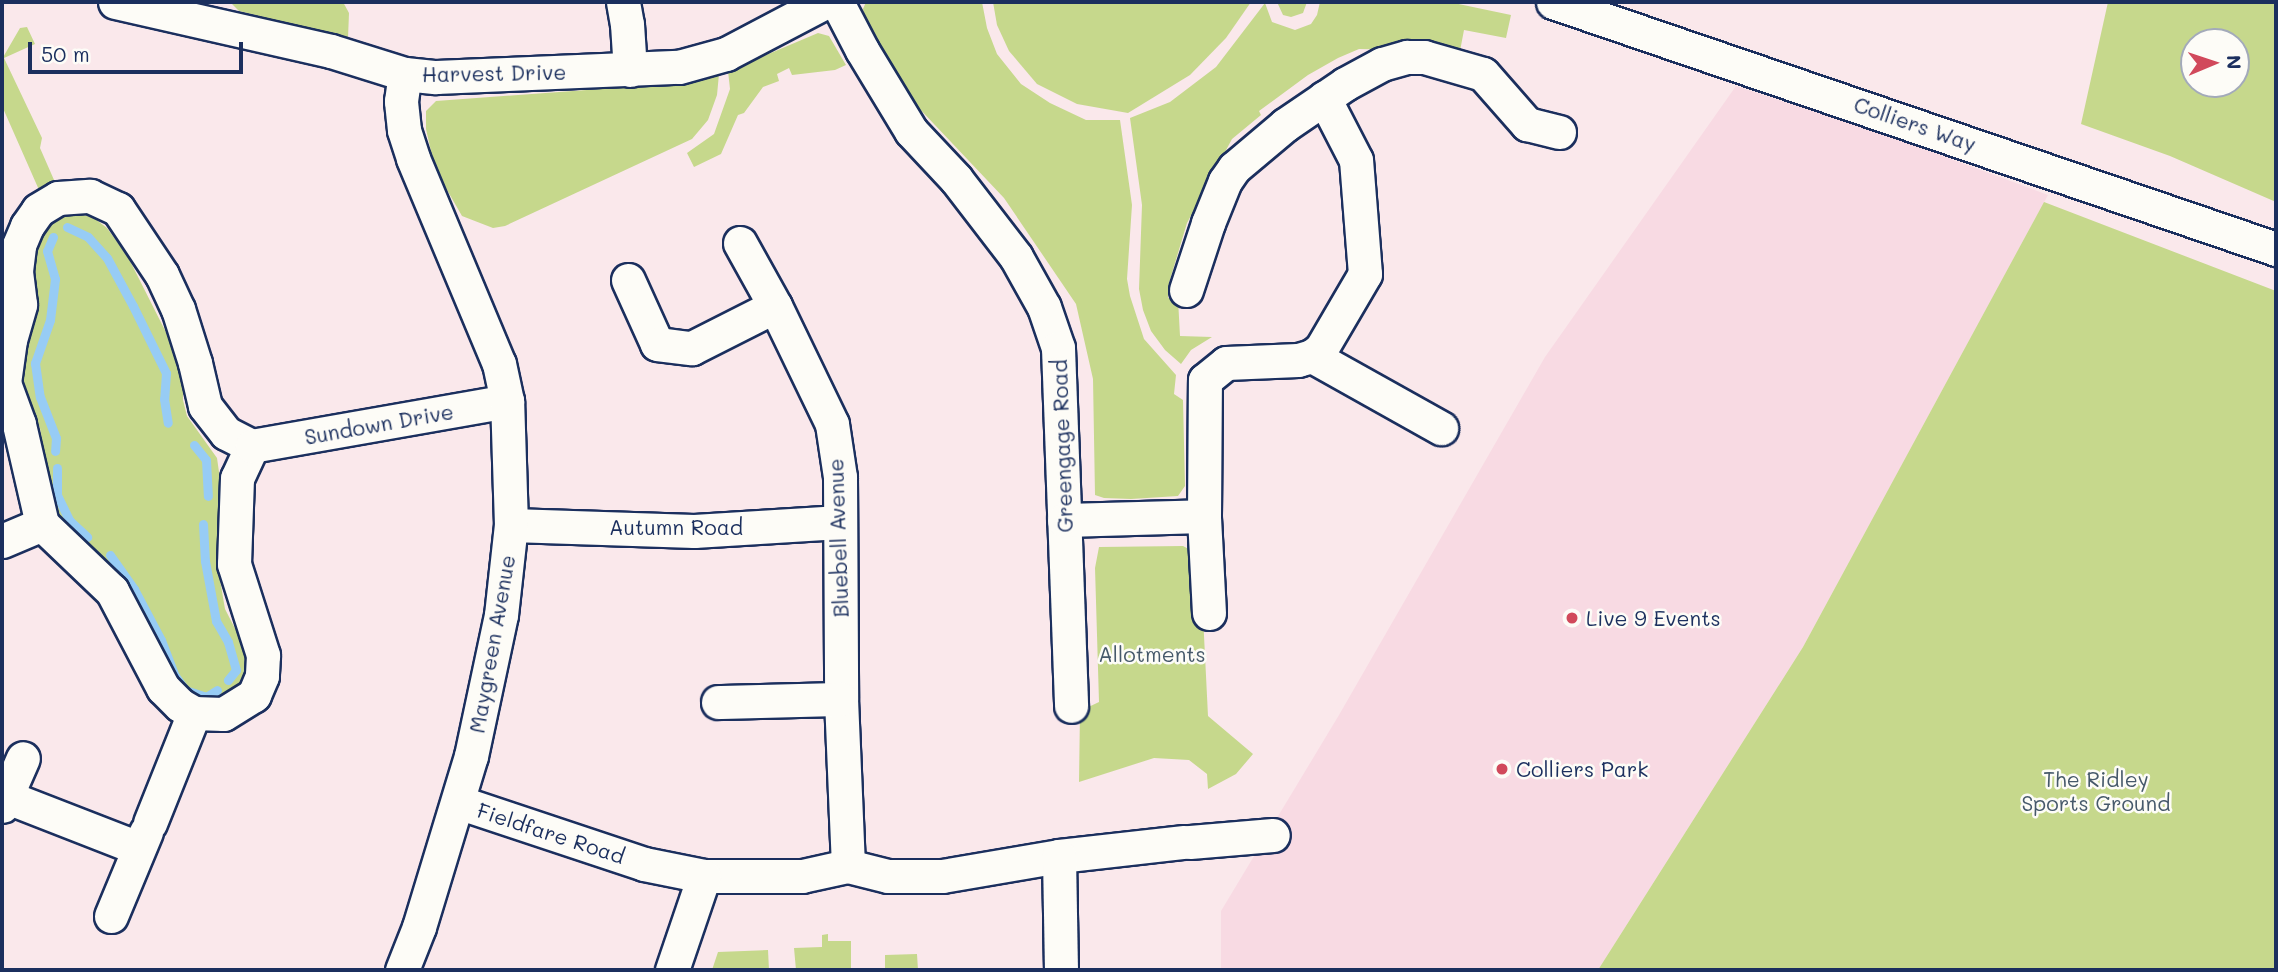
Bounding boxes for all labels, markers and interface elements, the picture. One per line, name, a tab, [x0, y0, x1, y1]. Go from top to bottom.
scale bar	[32, 28, 247, 72]
north arrow	[2180, 28, 2250, 98]
text: 50 m	[41, 40, 90, 67]
text: N	[2222, 55, 2247, 70]
street label: Harvest Drive	[422, 59, 566, 87]
street label: Colliers Way	[1851, 91, 1979, 157]
street label: Greengage Road	[1046, 359, 1078, 533]
street label: Sundown Drive	[303, 398, 455, 450]
street label: Bluebell Avenue	[823, 458, 853, 618]
street label: Autumn Road	[609, 514, 743, 540]
street label: Maygreen Avenue	[464, 553, 520, 735]
place label: Live 9 Events	[1586, 605, 1721, 631]
marker: Live 9 Events	[1564, 610, 1580, 626]
park label: Allotments	[1098, 641, 1206, 667]
place label: Colliers Park	[1516, 756, 1648, 782]
marker: Colliers Park	[1494, 761, 1510, 777]
park label: The Ridley Sports Ground	[2022, 766, 2170, 816]
street label: Fieldfare Road	[474, 797, 628, 869]

